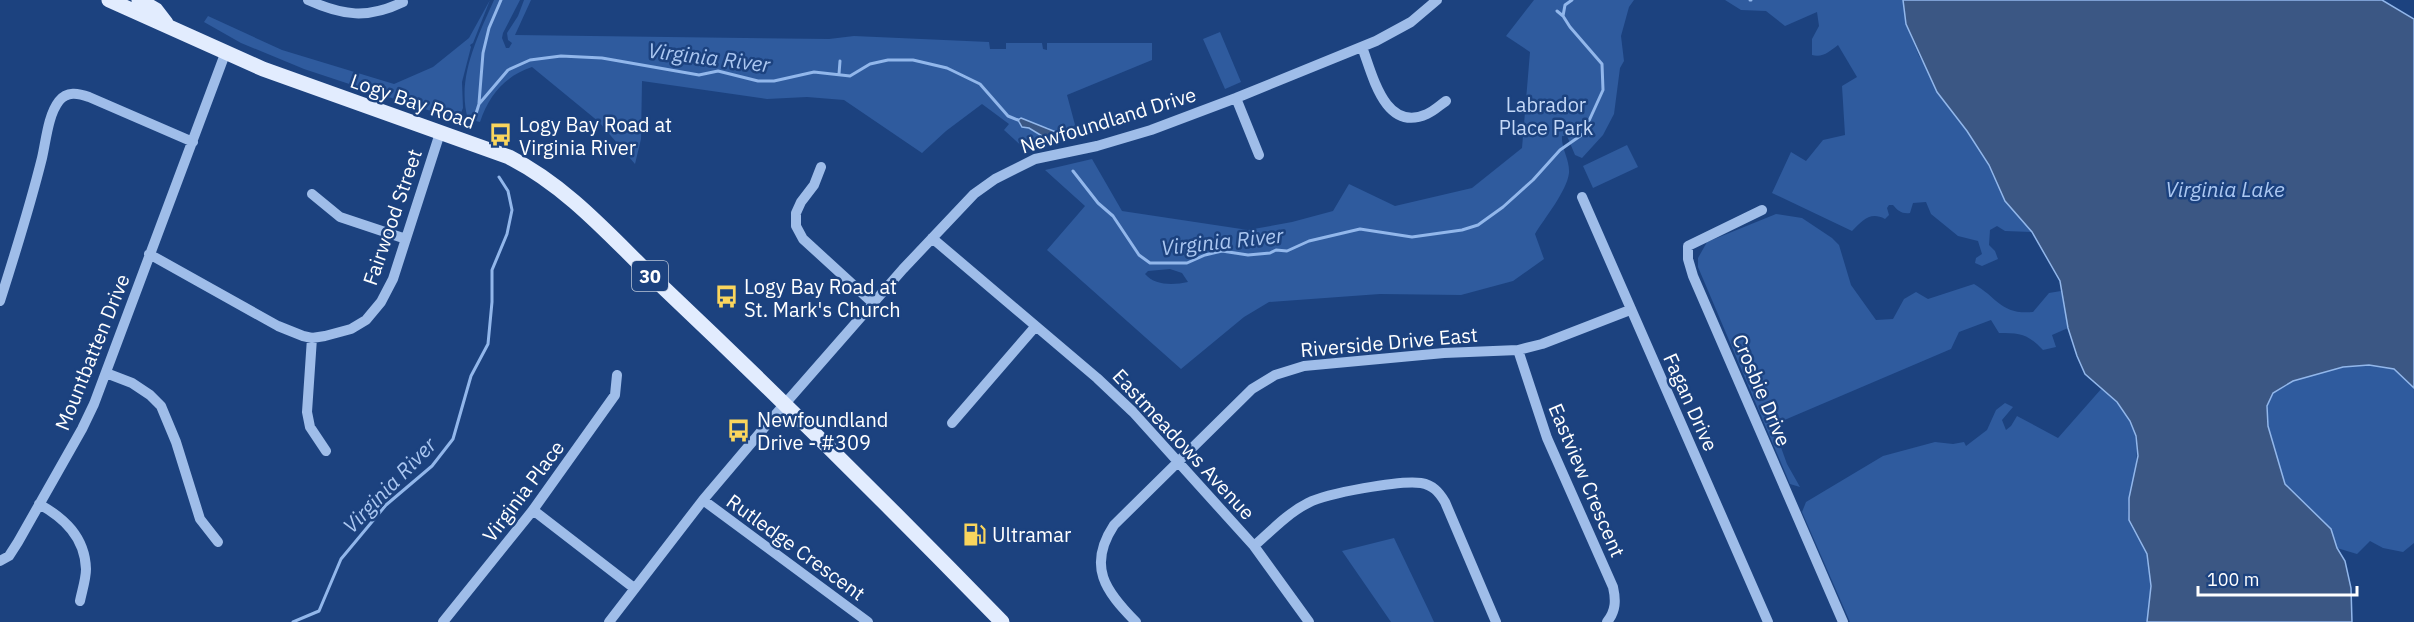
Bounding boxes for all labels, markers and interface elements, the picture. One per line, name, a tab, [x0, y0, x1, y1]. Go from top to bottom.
water label: Virginia River	[646, 36, 773, 79]
street label: Logy Bay Road	[347, 67, 479, 135]
street label: Newfoundland Drive	[1017, 80, 1199, 160]
park label: Labrador Place Park	[1499, 91, 1594, 141]
place label: Logy Bay Road at Virginia River	[519, 111, 672, 161]
bus stop icon: Logy Bay Road at Virginia River	[488, 122, 514, 148]
street label: Fairwood Street	[356, 145, 428, 289]
water label: Virginia Lake	[2165, 175, 2285, 203]
water label: Virginia River	[1159, 221, 1286, 261]
road number: 30	[632, 261, 668, 291]
street label: Mountbatten Drive	[48, 270, 136, 434]
place label: Logy Bay Road at St. Mark's Church	[744, 273, 901, 323]
bus stop icon: Logy Bay Road at St. Mark's Church	[713, 284, 739, 310]
street label: Riverside Drive East	[1299, 321, 1479, 363]
street label: Crosbie Drive	[1726, 330, 1798, 450]
street label: Fagan Drive	[1657, 349, 1725, 455]
street label: Eastmeadows Avenue	[1107, 363, 1261, 525]
street label: Eastview Crescent	[1542, 399, 1632, 561]
place label: Newfoundland Drive - #309	[757, 406, 888, 456]
bus stop icon: Newfoundland Drive - #309	[726, 418, 752, 444]
water label: Virginia River	[336, 430, 443, 539]
street label: Virginia Place	[476, 435, 570, 547]
street label: Rutledge Crescent	[721, 488, 871, 606]
fuel station icon: Ultramar	[961, 521, 987, 547]
place label: Ultramar	[992, 521, 1071, 548]
scale bar	[2198, 559, 2357, 597]
text: 100 m	[2207, 568, 2259, 591]

